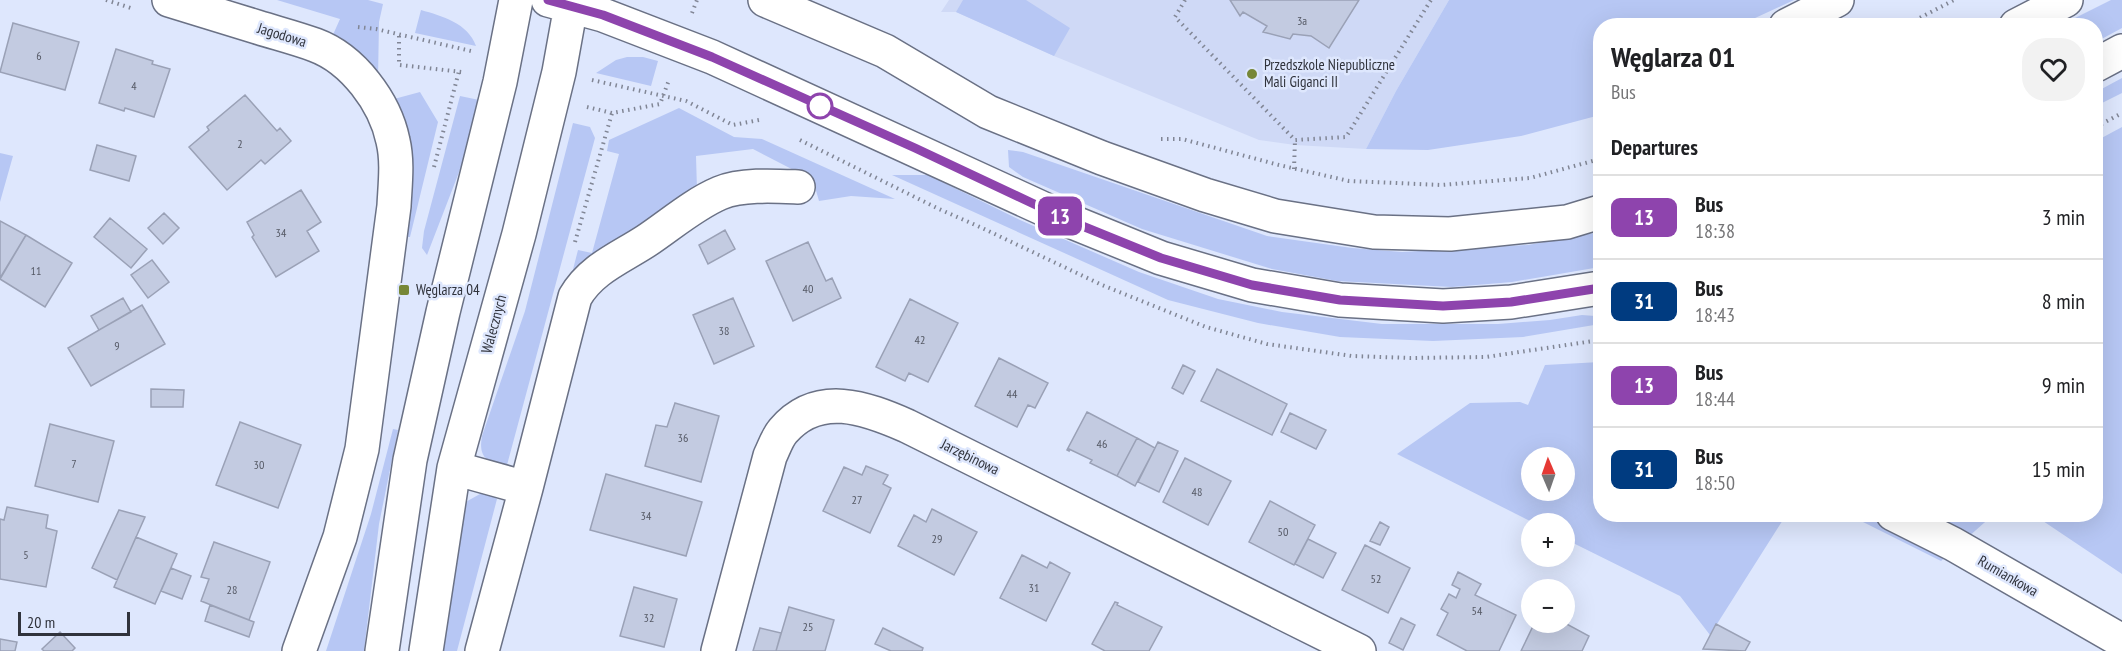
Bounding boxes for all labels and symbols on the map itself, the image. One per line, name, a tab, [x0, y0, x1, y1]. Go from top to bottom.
house number: 3a	[1297, 13, 1307, 28]
street label: Jagodowa	[254, 18, 309, 51]
house number: 6	[36, 48, 42, 63]
place label: Przedszkole Niepubliczne Mali Giganci II	[1264, 55, 1395, 91]
marker: Przedszkole Niepubliczne Mali Giganci II	[1245, 67, 1259, 81]
house number: 4	[131, 78, 137, 93]
unlabelled marker	[807, 93, 833, 119]
house number: 2	[237, 136, 243, 151]
line badge: 13	[1033, 196, 1087, 236]
house number: 34	[276, 225, 287, 240]
house number: 11	[31, 263, 41, 278]
place label: Węglarza 04	[416, 280, 480, 299]
house number: 40	[803, 281, 813, 296]
marker: Węglarza 04	[397, 283, 411, 297]
street label: Walecznych	[477, 292, 510, 355]
house number: 38	[719, 323, 729, 338]
house number: 42	[915, 332, 925, 347]
house number: 9	[114, 338, 120, 353]
house number: 44	[1007, 386, 1018, 401]
house number: 36	[678, 430, 688, 445]
street label: Jarzębinowa	[937, 434, 1003, 479]
house number: 46	[1097, 436, 1107, 451]
north arrow	[1521, 447, 1575, 501]
house number: 7	[71, 456, 77, 471]
house number: 30	[254, 457, 264, 472]
house number: 48	[1192, 484, 1202, 499]
house number: 27	[852, 492, 862, 507]
house number: 34	[641, 508, 652, 523]
house number: 50	[1278, 524, 1288, 539]
house number: 29	[932, 531, 942, 546]
house number: 5	[23, 547, 29, 562]
street label: Rumiankowa	[1975, 551, 2042, 600]
house number: 52	[1371, 571, 1381, 586]
house number: 31	[1029, 580, 1039, 595]
house number: 28	[227, 582, 237, 597]
house number: 54	[1472, 603, 1483, 618]
scale bar	[18, 609, 130, 636]
house number: 32	[644, 610, 654, 625]
house number: 25	[803, 619, 813, 634]

